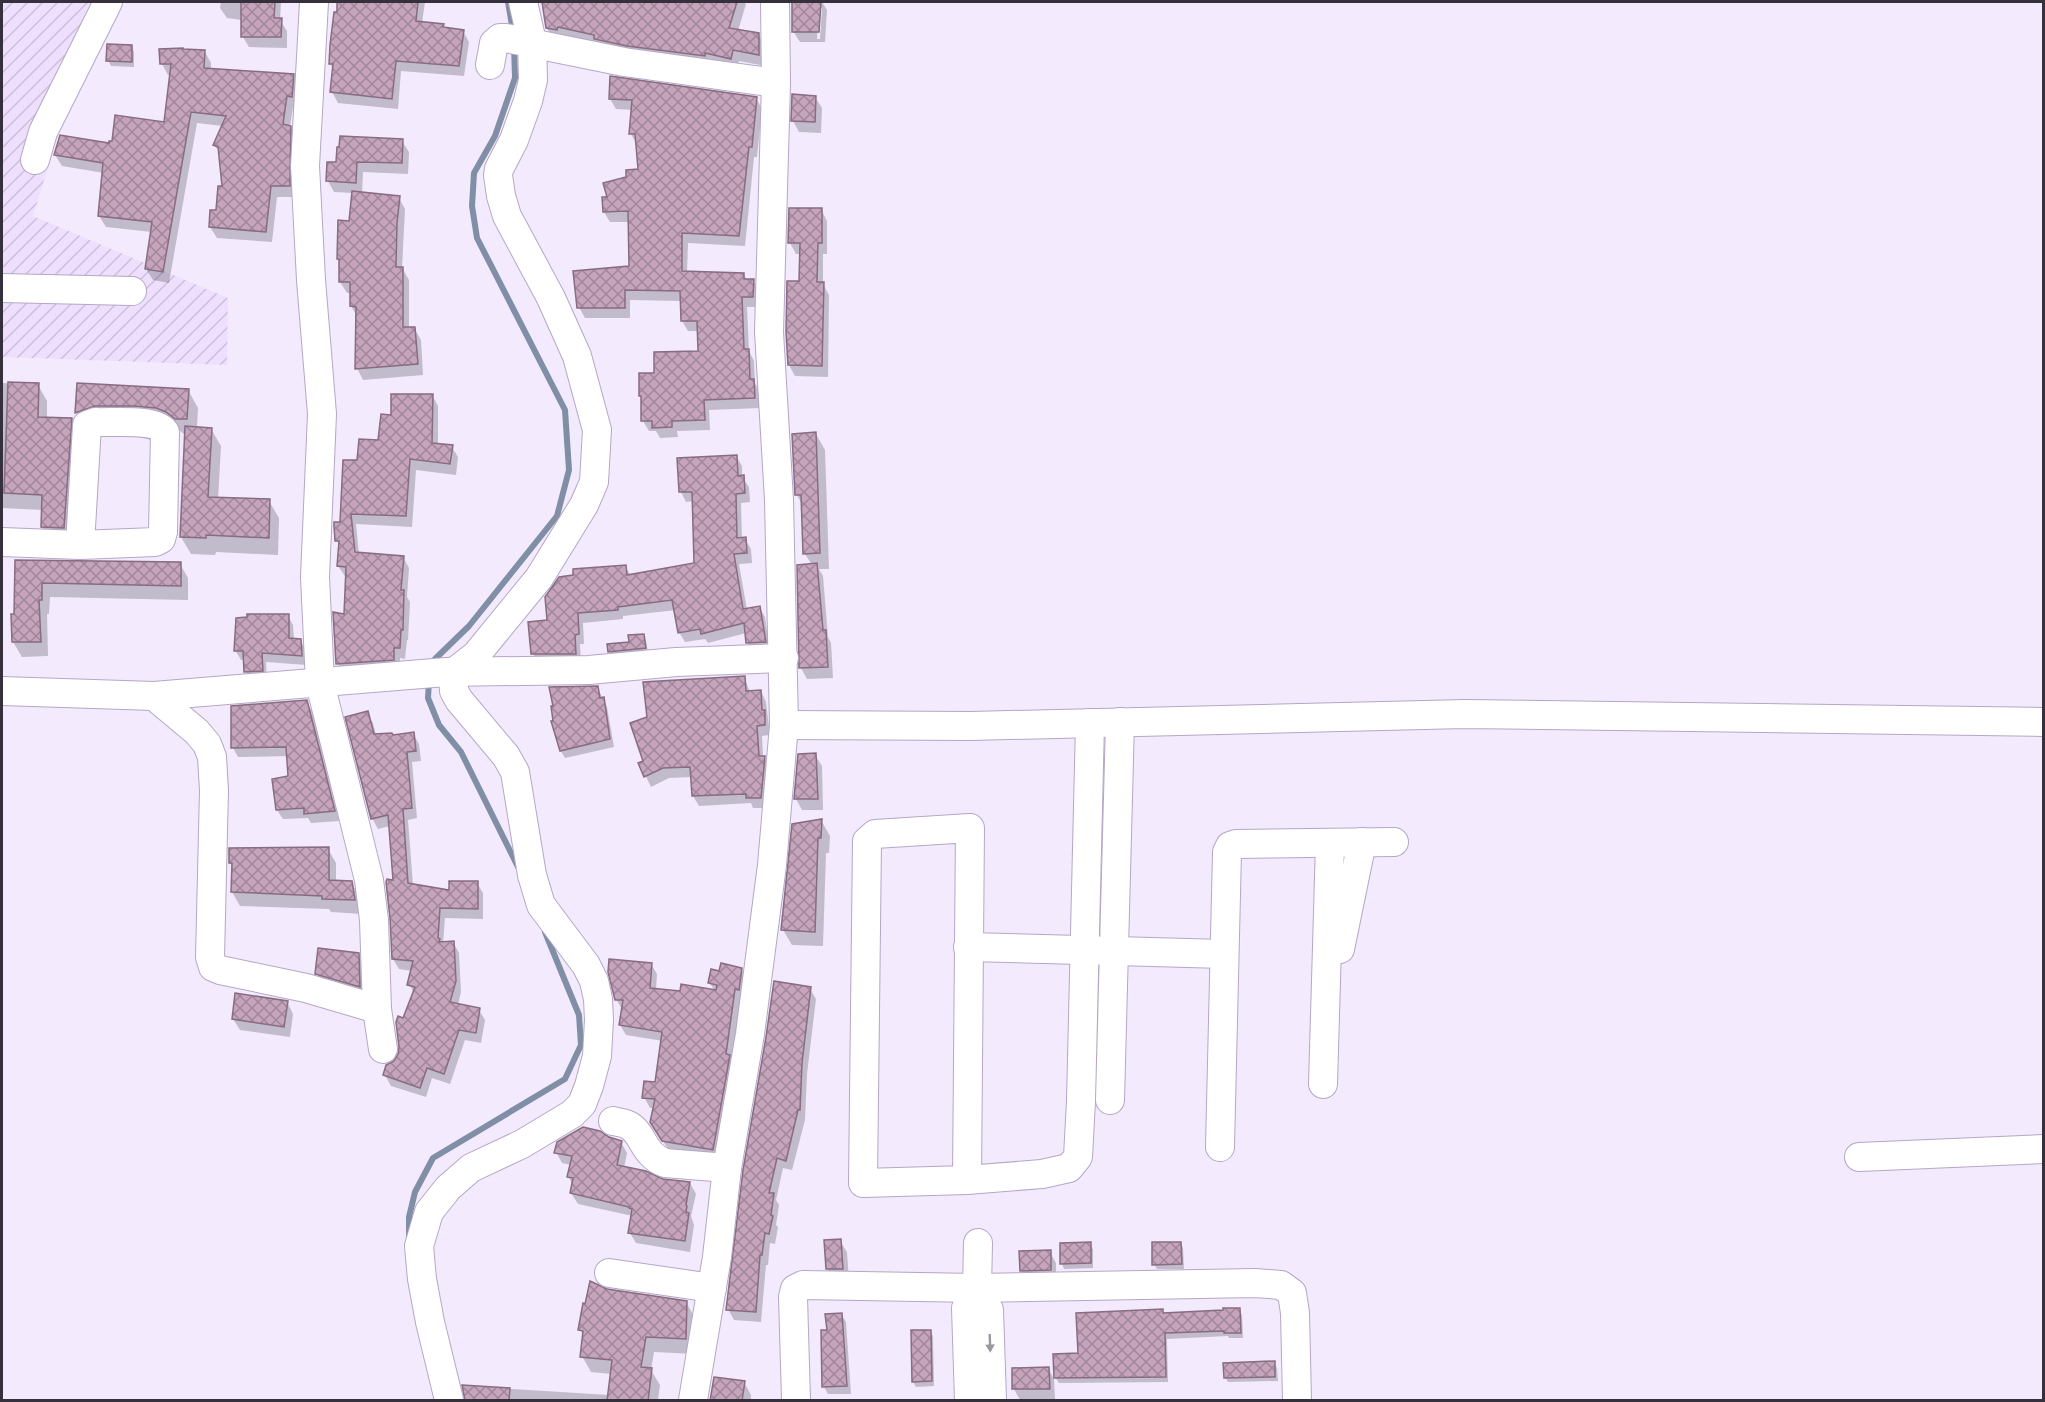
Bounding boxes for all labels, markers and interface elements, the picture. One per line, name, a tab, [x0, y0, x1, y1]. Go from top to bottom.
one-way arrow	[985, 1333, 995, 1352]

